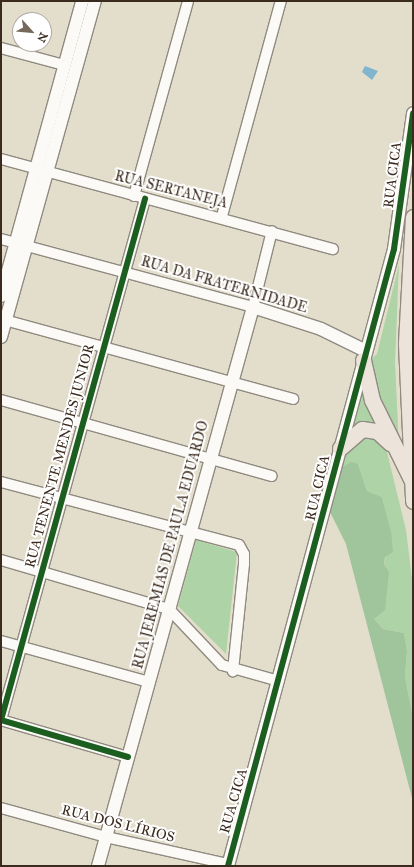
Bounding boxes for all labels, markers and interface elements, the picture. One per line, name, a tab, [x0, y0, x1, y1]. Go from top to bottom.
north arrow	[12, 12, 52, 52]
text: N	[34, 30, 50, 44]
street label: RUA CICA	[381, 141, 405, 209]
street label: RUA SERTANEJA	[113, 168, 229, 212]
street label: RUA DA FRATERNIDADE	[139, 253, 309, 317]
street label: RUA TENENTE MENDES JUNIOR	[22, 342, 98, 570]
street label: RUA JEREMIAS DE PAULA EDUARDO	[130, 419, 212, 671]
street label: RUA CICA	[302, 454, 334, 522]
street label: RUA CICA	[217, 767, 251, 835]
street label: RUA DOS LÍRIOS	[60, 802, 176, 846]

